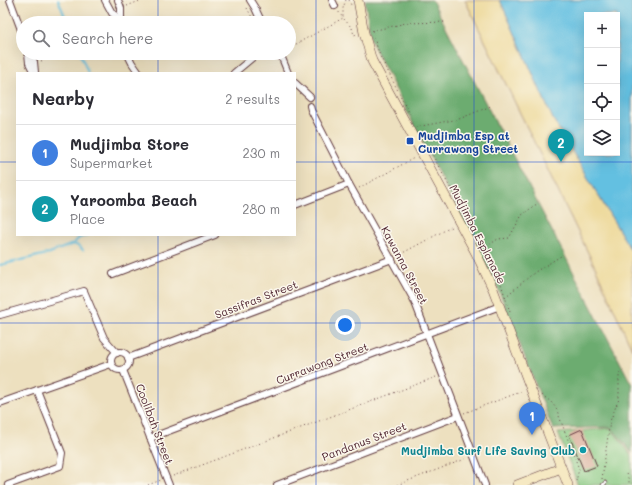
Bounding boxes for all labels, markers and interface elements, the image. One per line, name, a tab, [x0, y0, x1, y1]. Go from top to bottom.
map controls	[584, 12, 620, 156]
button: +	[584, 12, 620, 48]
search box	[16, 16, 296, 60]
icon: search	[30, 27, 52, 49]
text: Search here	[62, 28, 153, 48]
button: −	[584, 48, 620, 84]
button: locate	[584, 84, 620, 120]
text: Nearby	[32, 87, 94, 109]
text: 2 results	[225, 90, 280, 107]
button: layers	[584, 120, 620, 156]
place label: Mudjimba Esp at Currawong Street	[418, 128, 518, 156]
pin: 2	[548, 129, 574, 162]
text: Mudjimba Store	[70, 134, 189, 154]
marker: Mudjimba Esp at Currawong Street	[405, 136, 415, 146]
text: 1	[42, 144, 48, 161]
text: 230 m	[243, 144, 280, 161]
text: Supermarket	[70, 154, 153, 171]
street label: Mudjimba Esplanade	[446, 182, 510, 286]
text: Yaroomba Beach	[70, 190, 197, 210]
text: 2	[41, 200, 49, 217]
text: 280 m	[242, 200, 280, 217]
text: Place	[70, 210, 105, 227]
street label: Kawanna Street	[378, 223, 432, 307]
street label: Sassifras Street	[212, 276, 300, 322]
your location	[335, 315, 355, 335]
street label: Currawong Street	[274, 338, 370, 388]
street label: Coolibah Street	[133, 381, 177, 467]
pin: 1	[519, 402, 545, 435]
street label: Pandanus Street	[320, 418, 409, 464]
place label: Mudjimba Surf Life Saving Club	[401, 443, 575, 458]
marker: Mudjimba Surf Life Saving Club	[578, 445, 588, 455]

